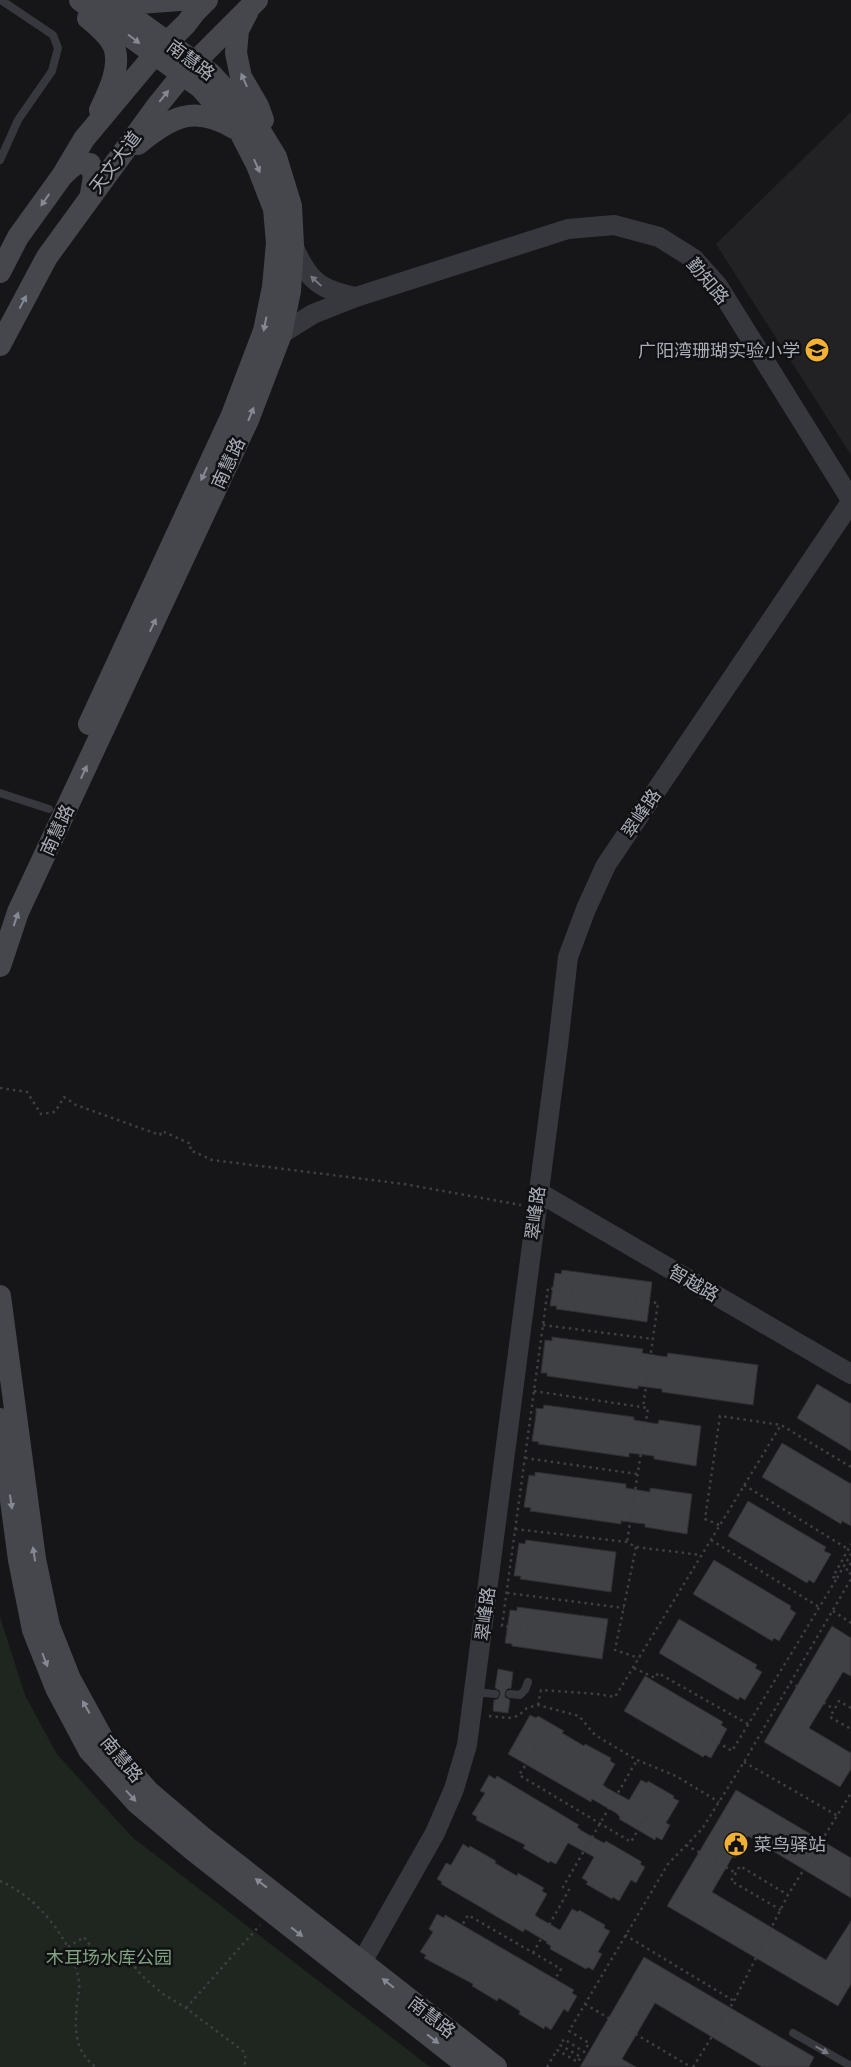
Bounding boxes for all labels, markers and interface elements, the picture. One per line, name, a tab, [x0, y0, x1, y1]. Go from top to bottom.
one-way arrow	[127, 34, 141, 44]
street label: 南慧路	[163, 35, 219, 85]
one-way arrow	[239, 73, 247, 87]
one-way arrow	[158, 90, 169, 103]
street label: 天文大道	[85, 127, 145, 197]
one-way arrow	[253, 159, 261, 173]
one-way arrow	[40, 193, 50, 207]
street label: 勤知路	[683, 254, 733, 308]
one-way arrow	[310, 275, 322, 287]
one-way arrow	[19, 295, 27, 309]
one-way arrow	[261, 317, 269, 333]
school or university icon: 广阳湾珊瑚实验小学	[804, 337, 830, 363]
place label: 广阳湾珊瑚实验小学	[638, 340, 800, 361]
one-way arrow	[247, 407, 255, 421]
street label: 南慧路	[207, 434, 249, 492]
one-way arrow	[200, 467, 209, 482]
one-way arrow	[149, 618, 157, 632]
one-way arrow	[80, 765, 88, 779]
street label: 翠峰路	[617, 785, 665, 841]
street label: 南慧路	[36, 801, 78, 859]
one-way arrow	[13, 912, 20, 927]
street label: 翠峰路	[521, 1185, 549, 1241]
street label: 智越路	[665, 1260, 723, 1306]
one-way arrow	[7, 1494, 15, 1510]
one-way arrow	[30, 1546, 38, 1562]
street label: 翠峰路	[471, 1586, 499, 1642]
one-way arrow	[41, 1653, 49, 1668]
one-way arrow	[82, 1700, 90, 1715]
street label: 南慧路	[97, 1732, 147, 1786]
one-way arrow	[125, 1790, 137, 1802]
public building icon: 菜鸟驿站	[723, 1831, 749, 1857]
place label: 菜鸟驿站	[754, 1834, 826, 1855]
one-way arrow	[254, 1877, 267, 1888]
one-way arrow	[290, 1927, 303, 1938]
park label: 木耳场水库公园	[46, 1947, 172, 1968]
one-way arrow	[381, 1978, 395, 1988]
street label: 南慧路	[404, 1992, 460, 2042]
one-way arrow	[427, 2034, 440, 2045]
one-way arrow	[815, 2046, 829, 2054]

